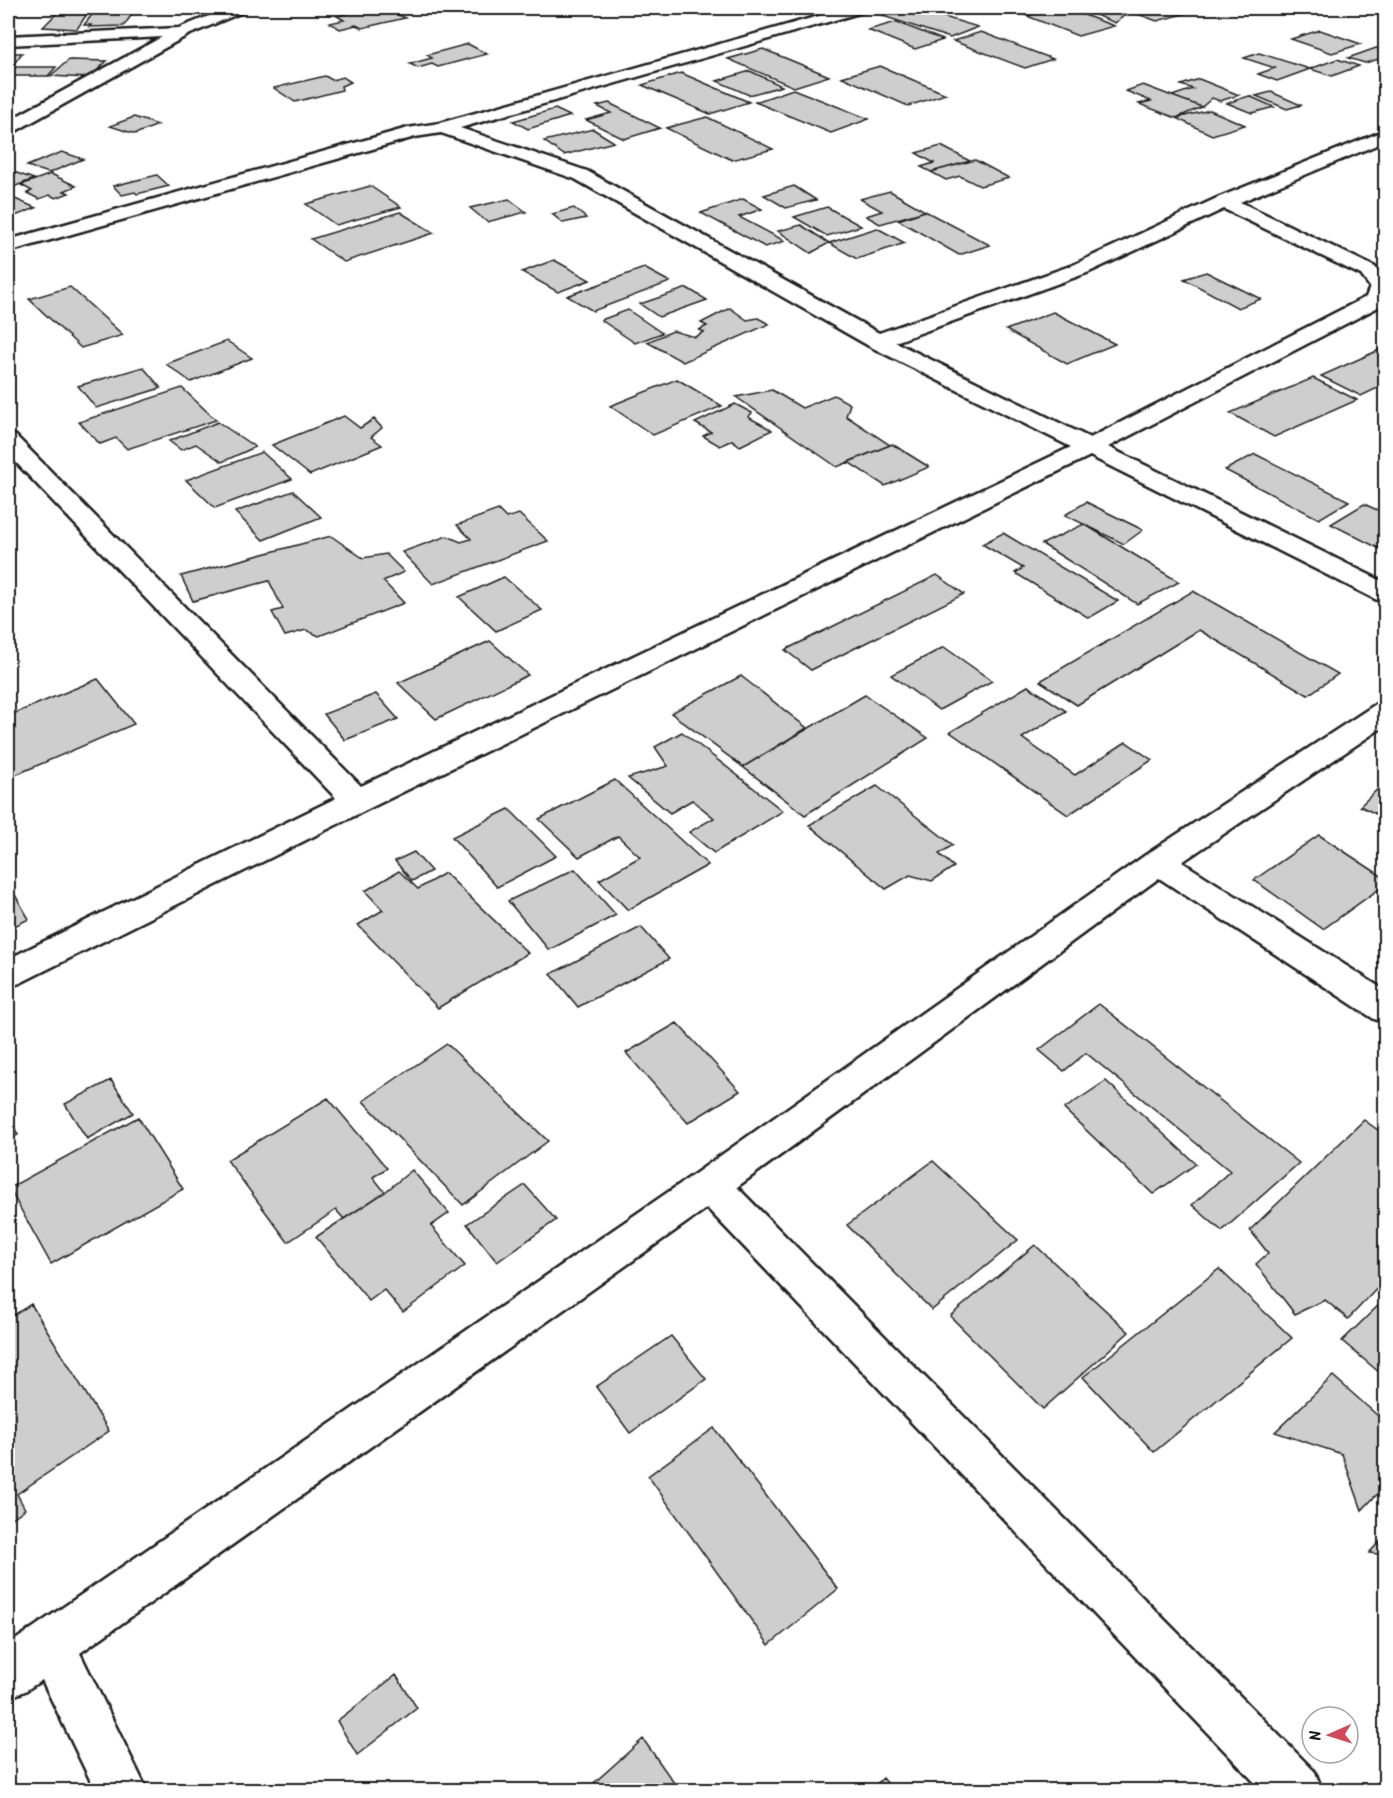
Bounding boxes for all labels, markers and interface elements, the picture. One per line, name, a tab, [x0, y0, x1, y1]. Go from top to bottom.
north arrow	[1300, 1705, 1360, 1765]
text: N	[1304, 1730, 1329, 1741]

